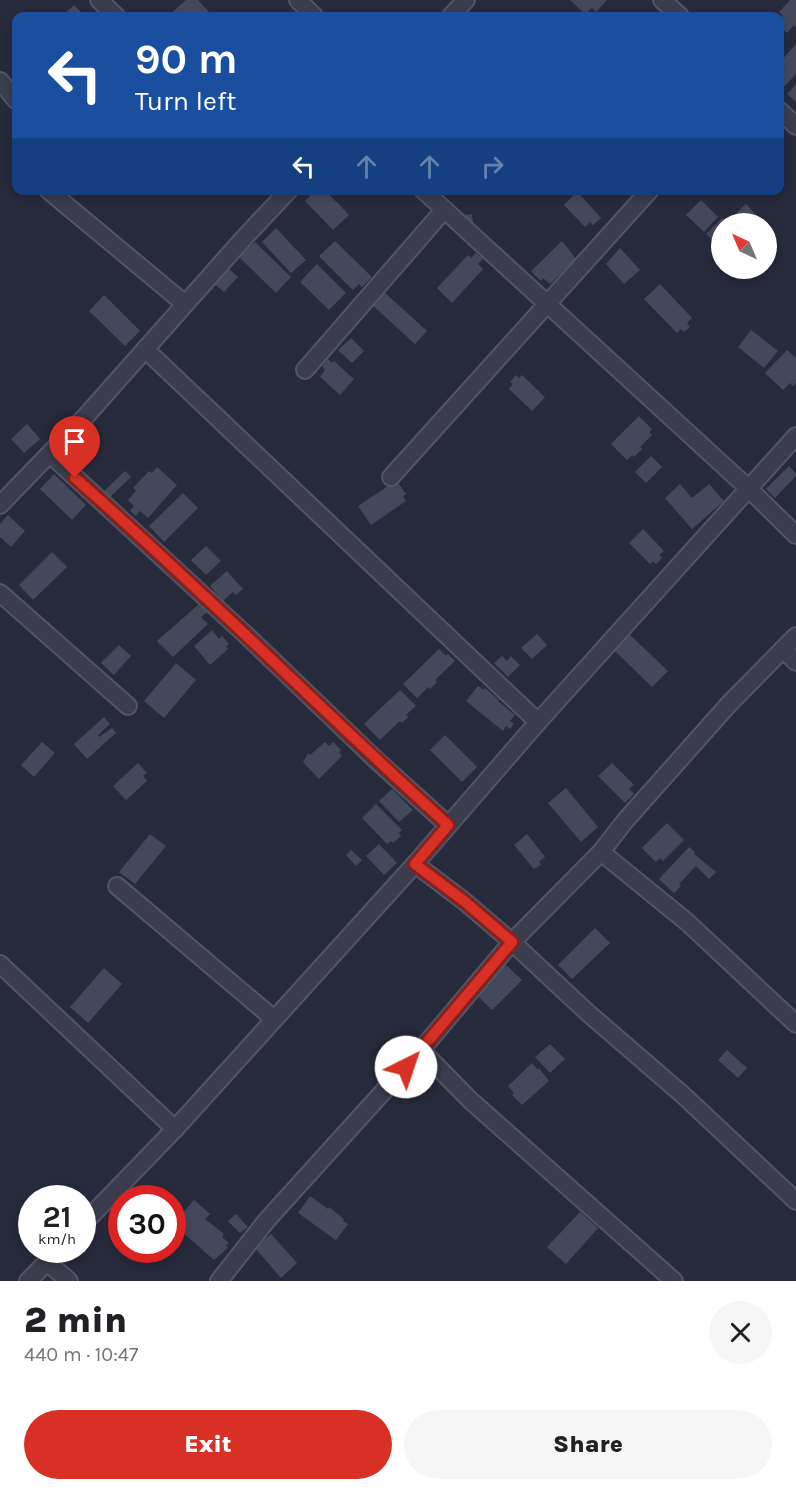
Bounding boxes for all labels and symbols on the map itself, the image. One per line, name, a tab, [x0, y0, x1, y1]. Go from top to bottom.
north arrow	[711, 213, 777, 279]
pin	[49, 416, 100, 478]
position arrow	[374, 1035, 438, 1099]
speed limit sign: 30	[108, 1185, 186, 1263]

